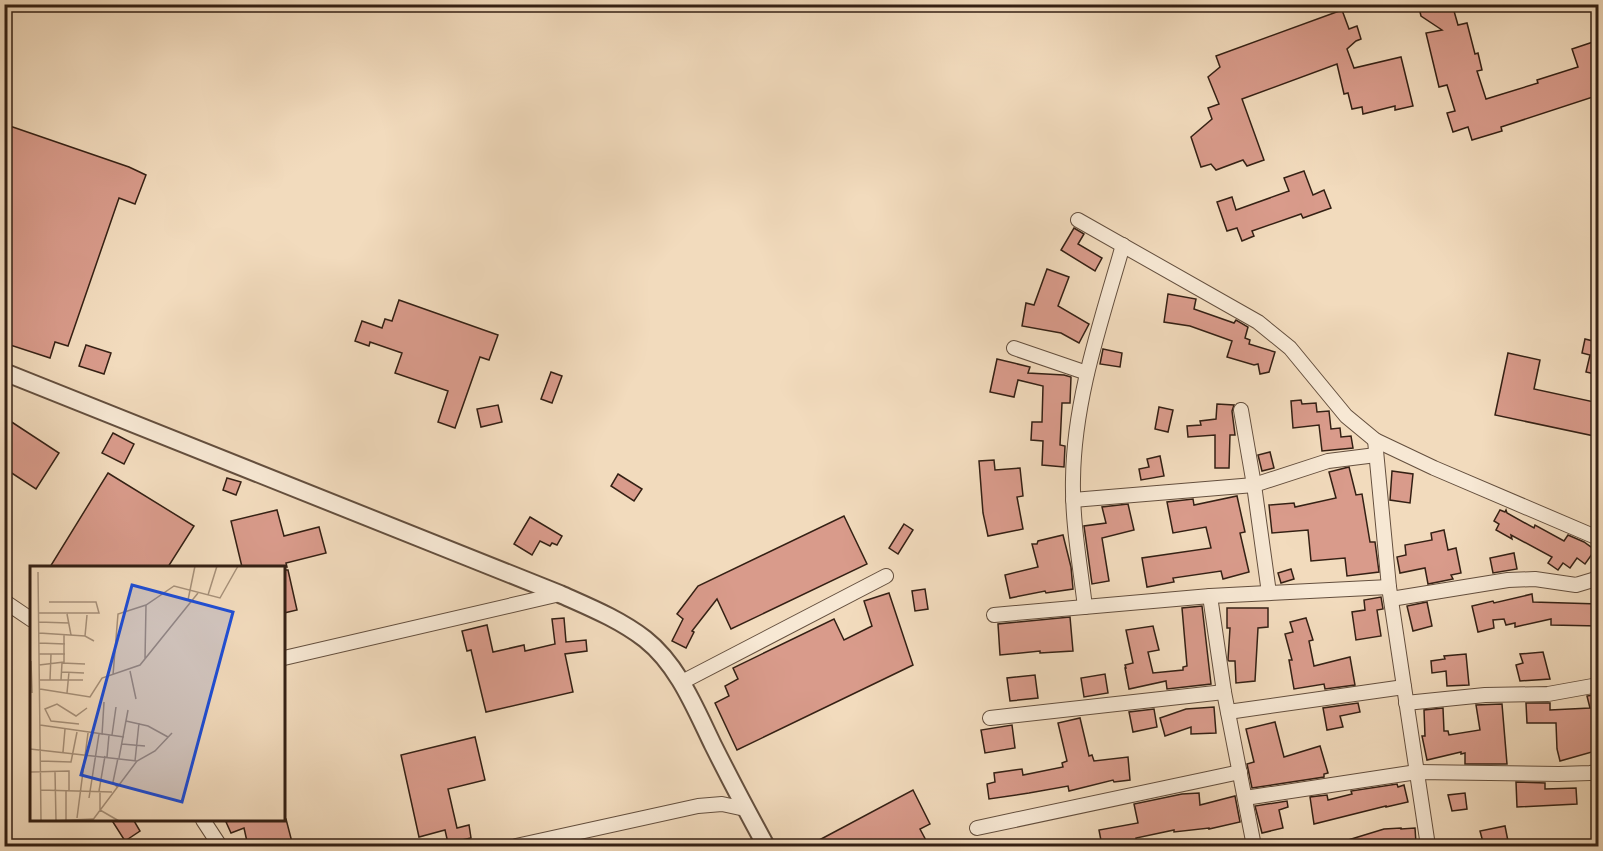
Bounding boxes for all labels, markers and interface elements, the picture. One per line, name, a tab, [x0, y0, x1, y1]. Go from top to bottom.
inset map	[30, 566, 285, 821]

